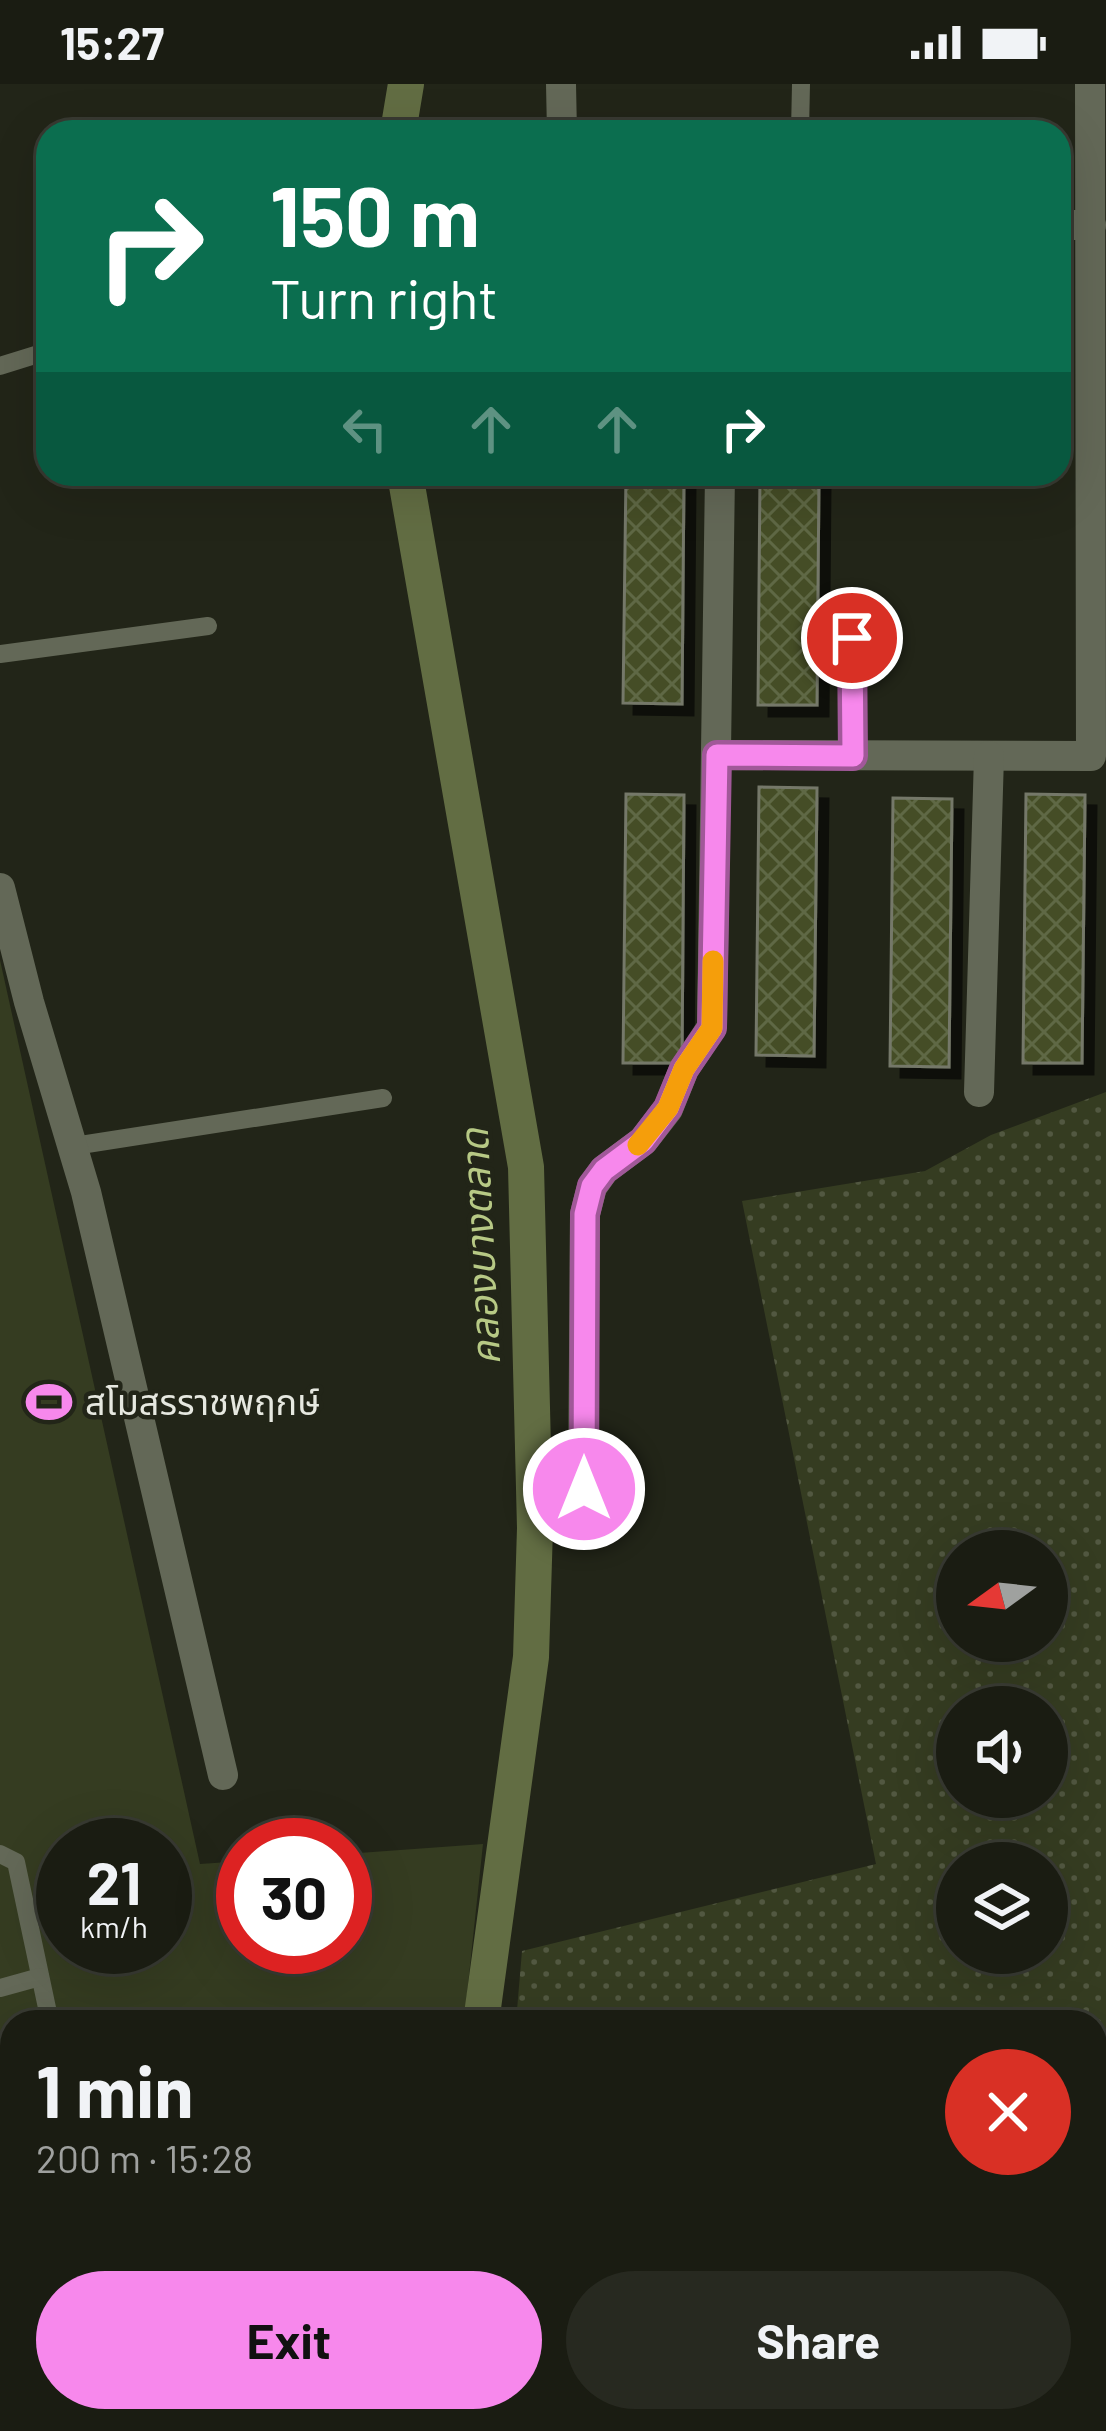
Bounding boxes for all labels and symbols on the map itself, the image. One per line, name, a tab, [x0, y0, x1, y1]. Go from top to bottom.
pin	[801, 587, 903, 689]
water label: คลองบางตลาด	[449, 1126, 508, 1367]
sports icon: สโมสรราชพฤกษ์	[24, 1377, 74, 1427]
place label: สโมสรราชพฤกษ์	[85, 1379, 320, 1422]
position arrow	[521, 1426, 647, 1552]
north arrow	[936, 1530, 1068, 1662]
speed limit sign: 30	[216, 1818, 372, 1974]

